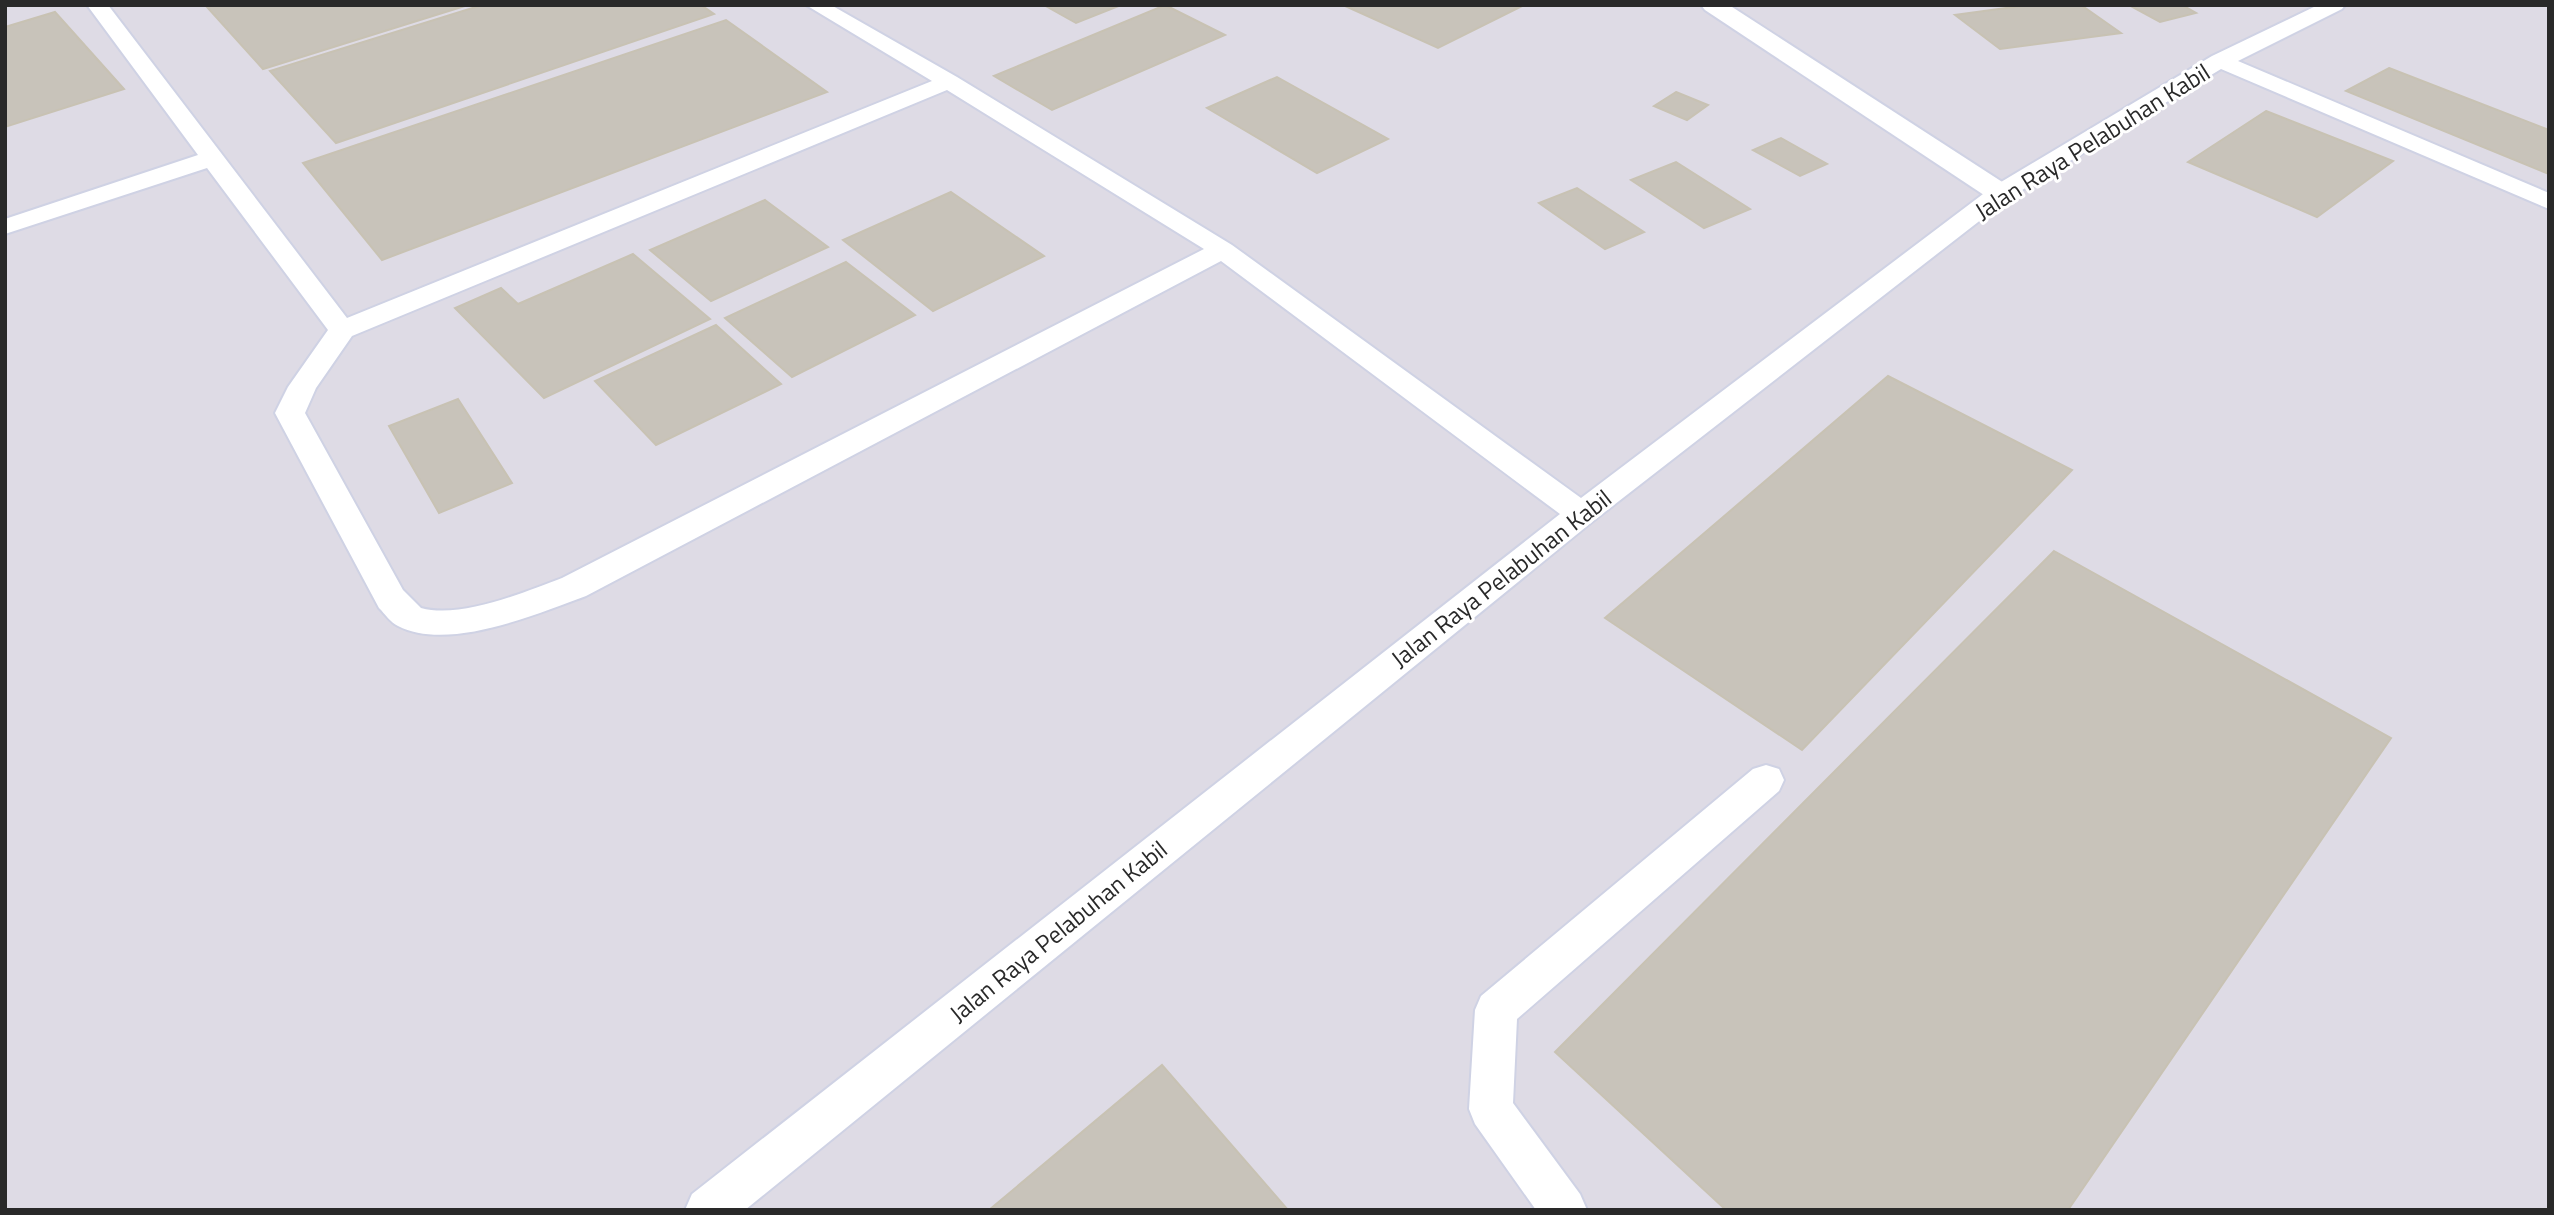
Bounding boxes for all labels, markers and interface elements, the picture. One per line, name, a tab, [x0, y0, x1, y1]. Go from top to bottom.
street label: Jalan Raya Pelabuhan Kabil	[1967, 54, 2217, 228]
street label: Jalan Raya Pelabuhan Kabil	[1383, 480, 1619, 676]
street label: Jalan Raya Pelabuhan Kabil	[941, 832, 1175, 1030]

